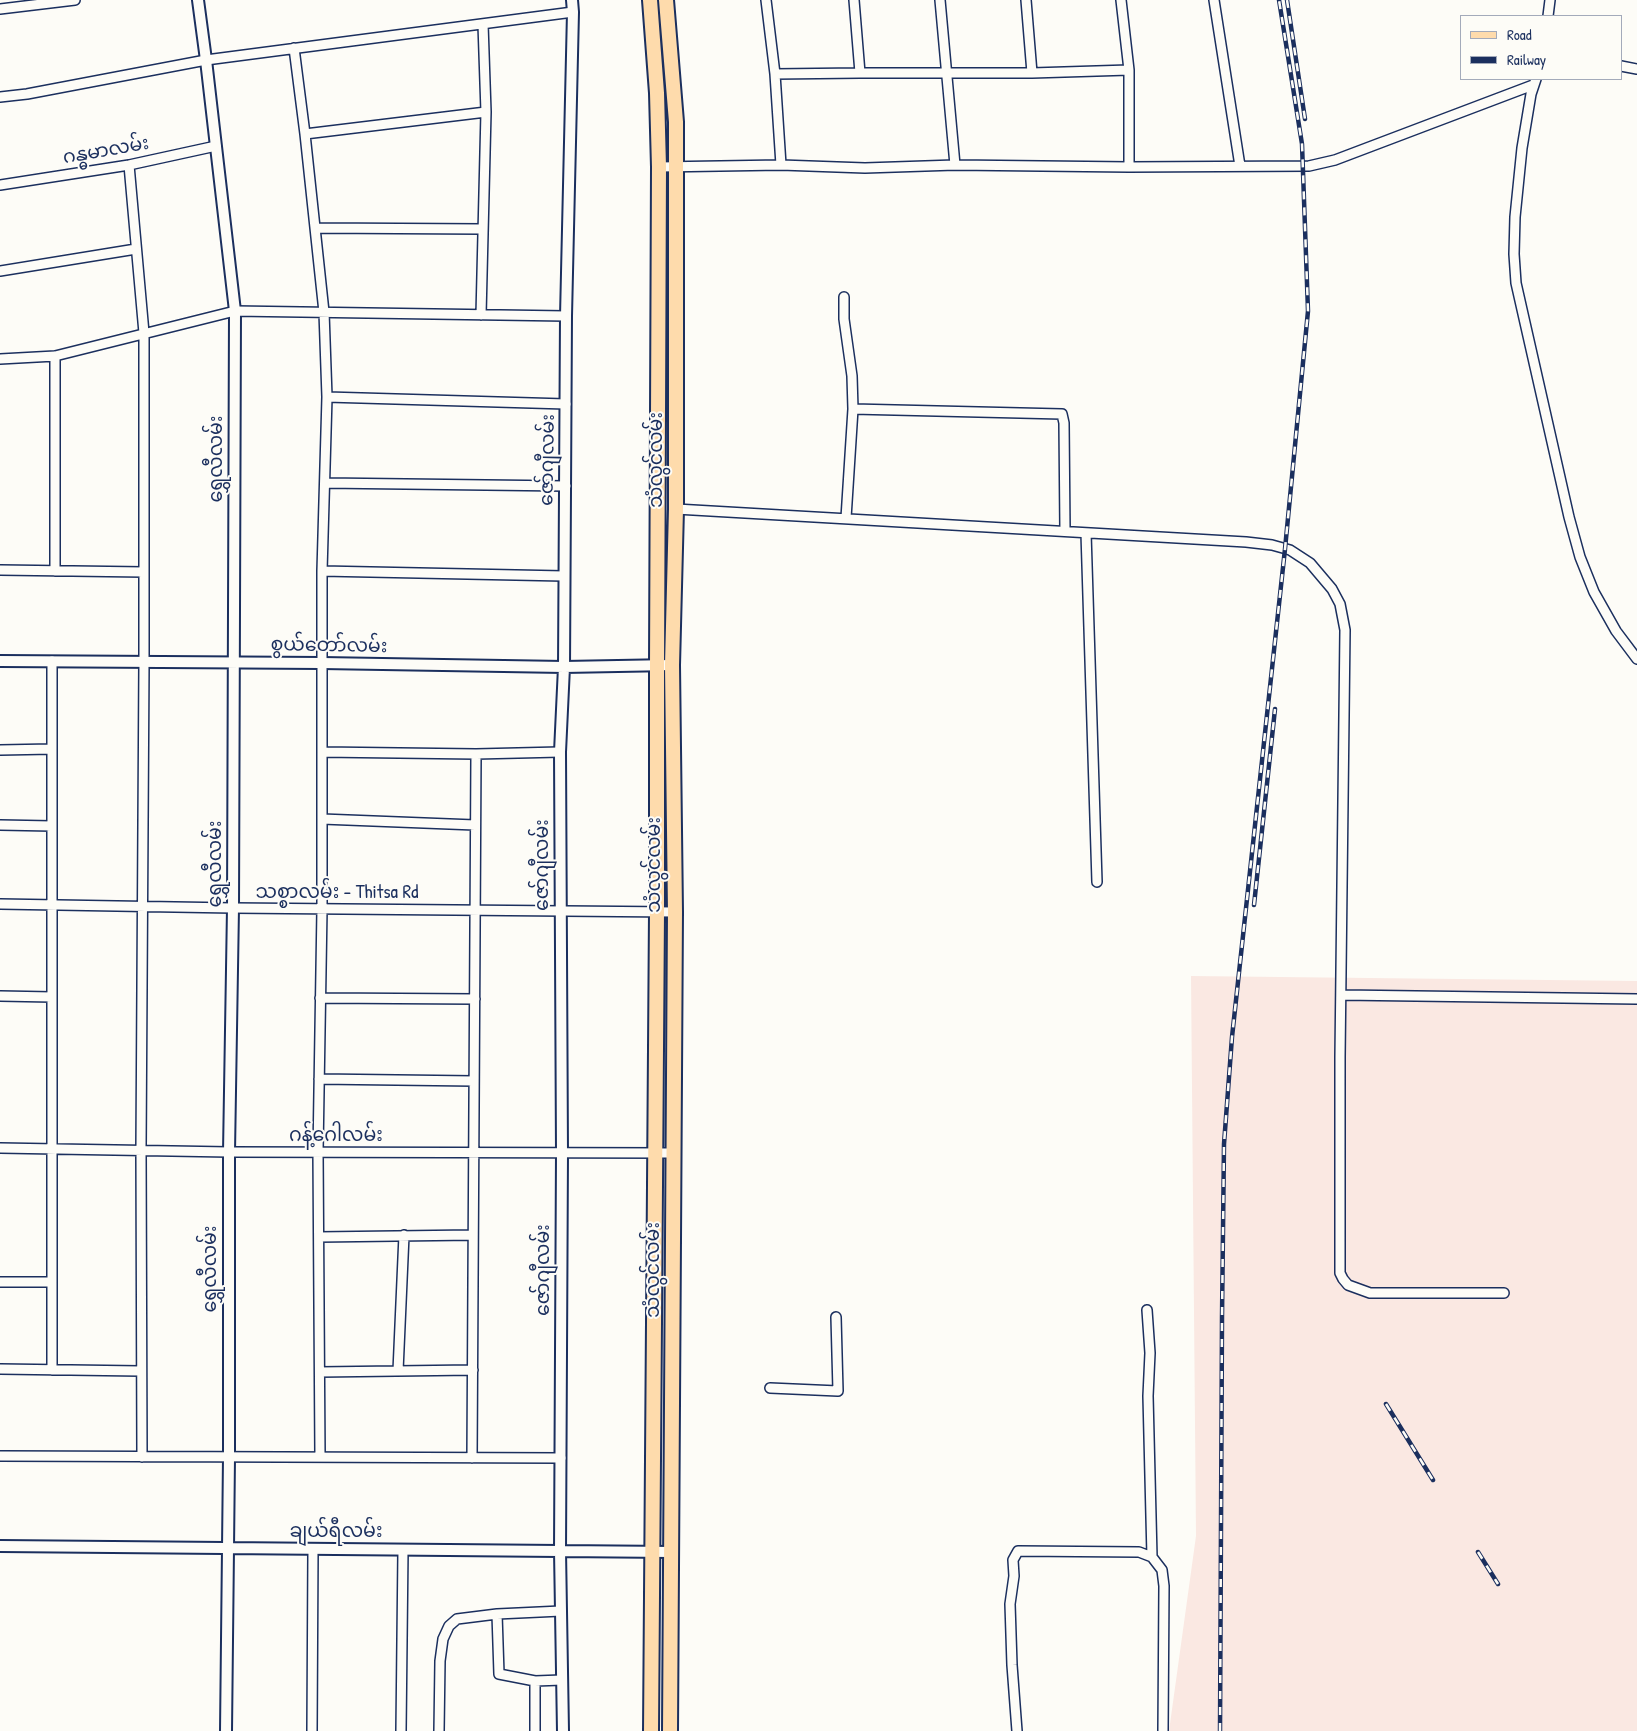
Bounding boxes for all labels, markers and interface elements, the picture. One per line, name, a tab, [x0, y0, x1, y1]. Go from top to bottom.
legend	[1460, 15, 1622, 80]
text: Road	[1507, 24, 1532, 45]
text: Railway	[1507, 49, 1546, 70]
street label: ဂန္ဓမာလမ်း	[61, 132, 151, 170]
street label: သံလွင်လမ်း	[646, 412, 668, 508]
street label: ဇော်ဂျီလမ်း	[536, 414, 560, 506]
street label: ရွှေလီလမ်း	[206, 415, 228, 503]
street label: စွယ်တော်လမ်း	[270, 634, 388, 658]
street label: သံလွင်လမ်း	[644, 817, 666, 913]
street label: ဇော်ဂျီလမ်း	[532, 819, 554, 911]
street label: ရွှေလီလမ်း	[205, 820, 227, 908]
street label: သစ္စာလမ်း - Thitsa Rd	[256, 882, 418, 904]
street label: ဂန့်ဂေါလမ်း	[289, 1125, 383, 1147]
street label: သံလွင်လမ်း	[643, 1222, 665, 1318]
street label: ဇော်ဂျီလမ်း	[533, 1224, 555, 1316]
street label: ရွှေလီလမ်း	[200, 1225, 222, 1313]
street label: ချယ်ရီလမ်း	[289, 1521, 383, 1543]

